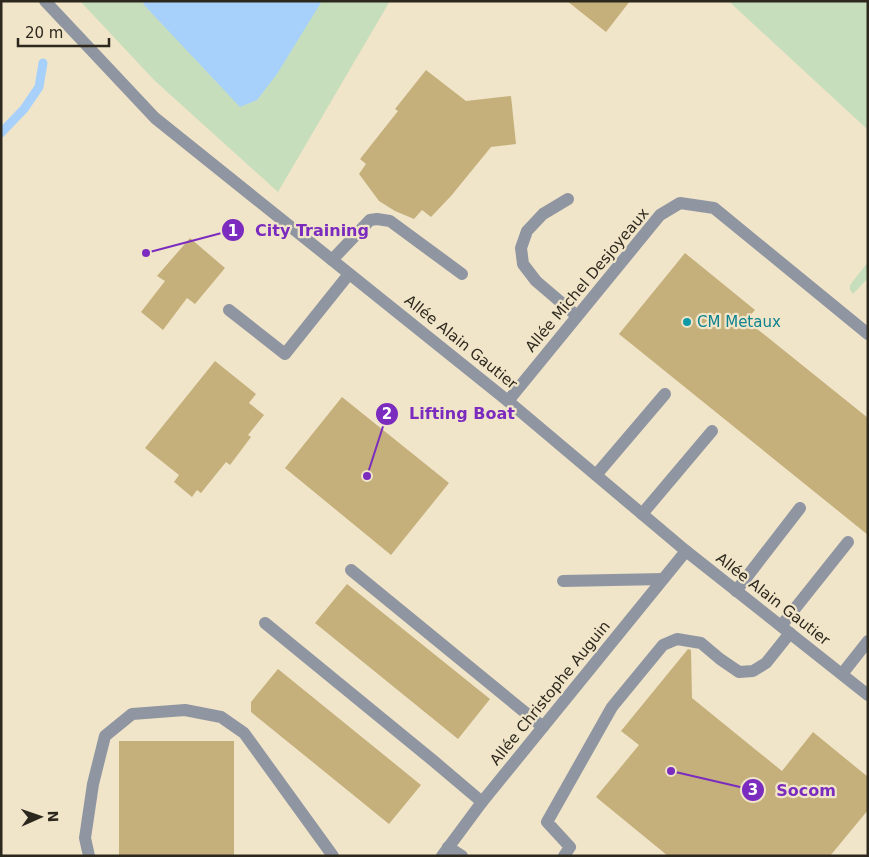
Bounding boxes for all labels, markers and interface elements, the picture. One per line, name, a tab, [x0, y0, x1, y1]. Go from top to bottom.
scale bar	[18, 15, 109, 47]
text: 20 m	[25, 24, 63, 42]
street label: Allée Michel Desjoyeaux	[521, 204, 653, 356]
callout: City Training	[220, 215, 379, 246]
text: City Training	[255, 221, 369, 240]
text: 1	[228, 222, 238, 240]
street label: Allée Alain Gautier	[401, 291, 522, 393]
place label: CM Metaux	[697, 313, 781, 331]
marker: CM Metaux	[681, 316, 693, 328]
callout: Lifting Boat	[374, 398, 525, 429]
text: Lifting Boat	[409, 404, 515, 423]
text: 2	[382, 405, 392, 423]
street label: Allée Alain Gautier	[712, 549, 834, 650]
street label: Allée Christophe Auguin	[486, 617, 614, 769]
callout: Socom	[741, 775, 846, 806]
text: 3	[748, 781, 758, 799]
text: Socom	[776, 781, 836, 800]
north arrow	[15, 792, 65, 842]
text: N	[45, 810, 61, 823]

